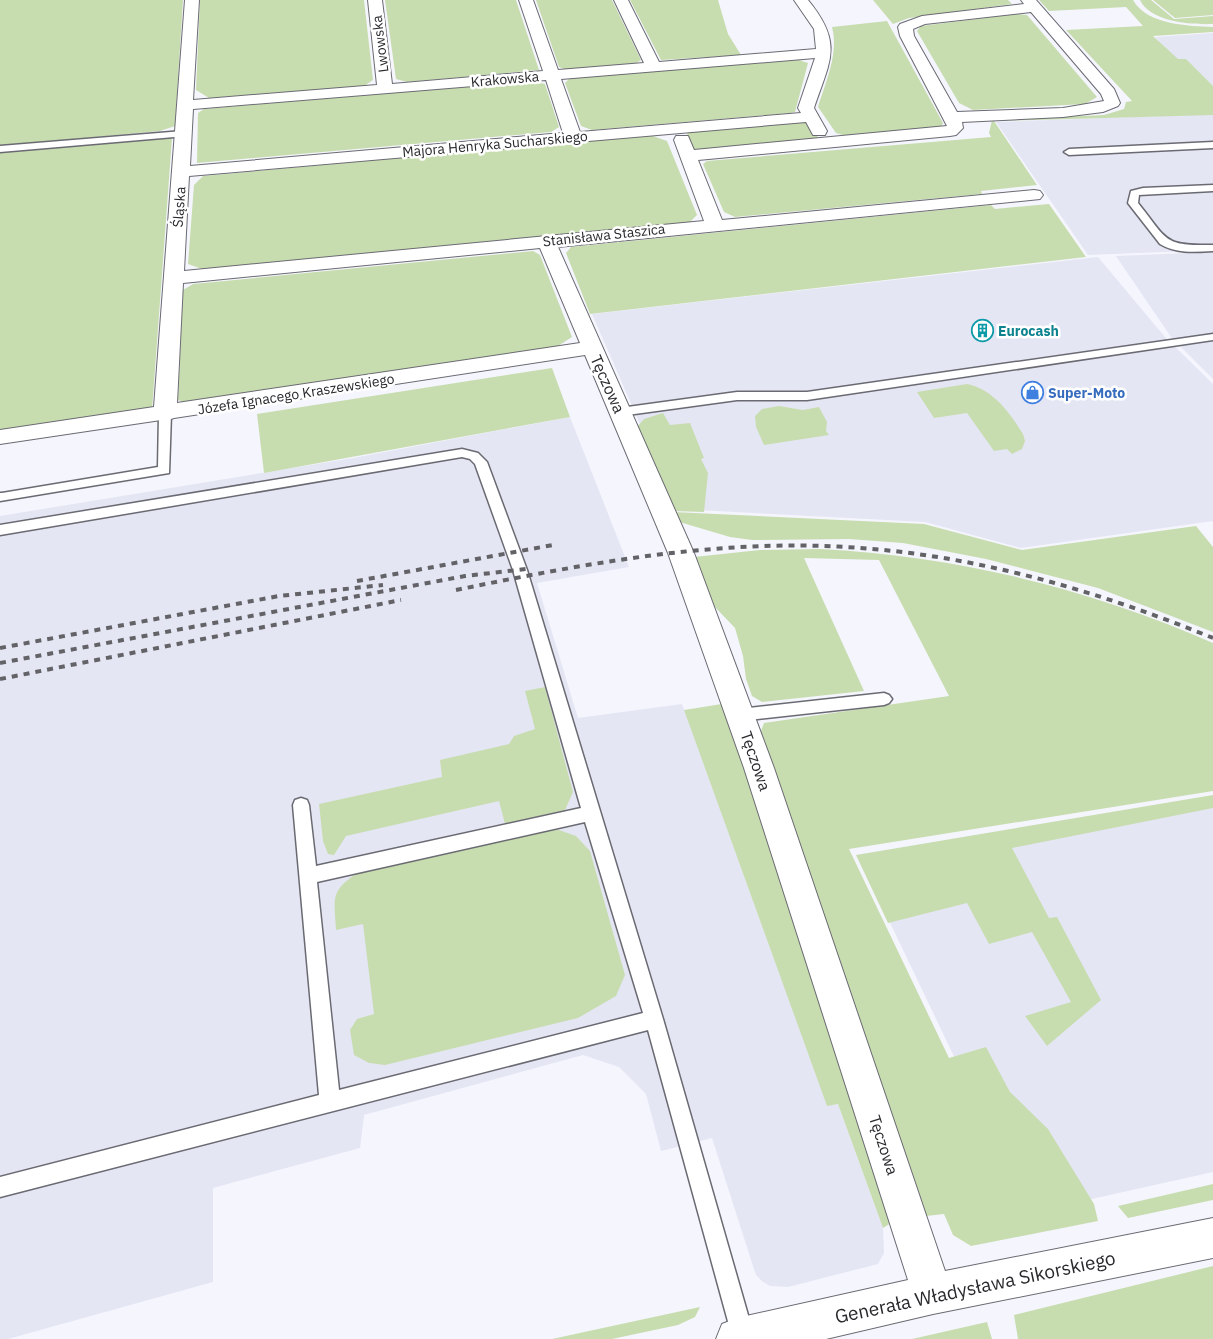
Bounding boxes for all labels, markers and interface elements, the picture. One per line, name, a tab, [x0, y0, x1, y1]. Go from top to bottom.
street label: Lwowska	[368, 14, 392, 74]
street label: Krakowska	[470, 67, 540, 91]
street label: Majora Henryka Sucharskiego	[401, 127, 589, 161]
street label: Śląska	[168, 185, 189, 228]
street label: Stanisława Staszica	[542, 220, 667, 250]
building icon: Eurocash	[970, 319, 994, 343]
place label: Eurocash	[998, 322, 1059, 340]
street label: Tęczowa	[586, 352, 630, 417]
street label: Józefa Ignacego Kraszewskiego	[196, 370, 396, 418]
shop icon: Super-Moto	[1020, 381, 1044, 405]
place label: Super-Moto	[1048, 384, 1125, 402]
street label: Tęczowa	[736, 729, 776, 794]
street label: Tęczowa	[865, 1113, 903, 1178]
street label: Generała Władysława Sikorskiego	[832, 1245, 1118, 1329]

